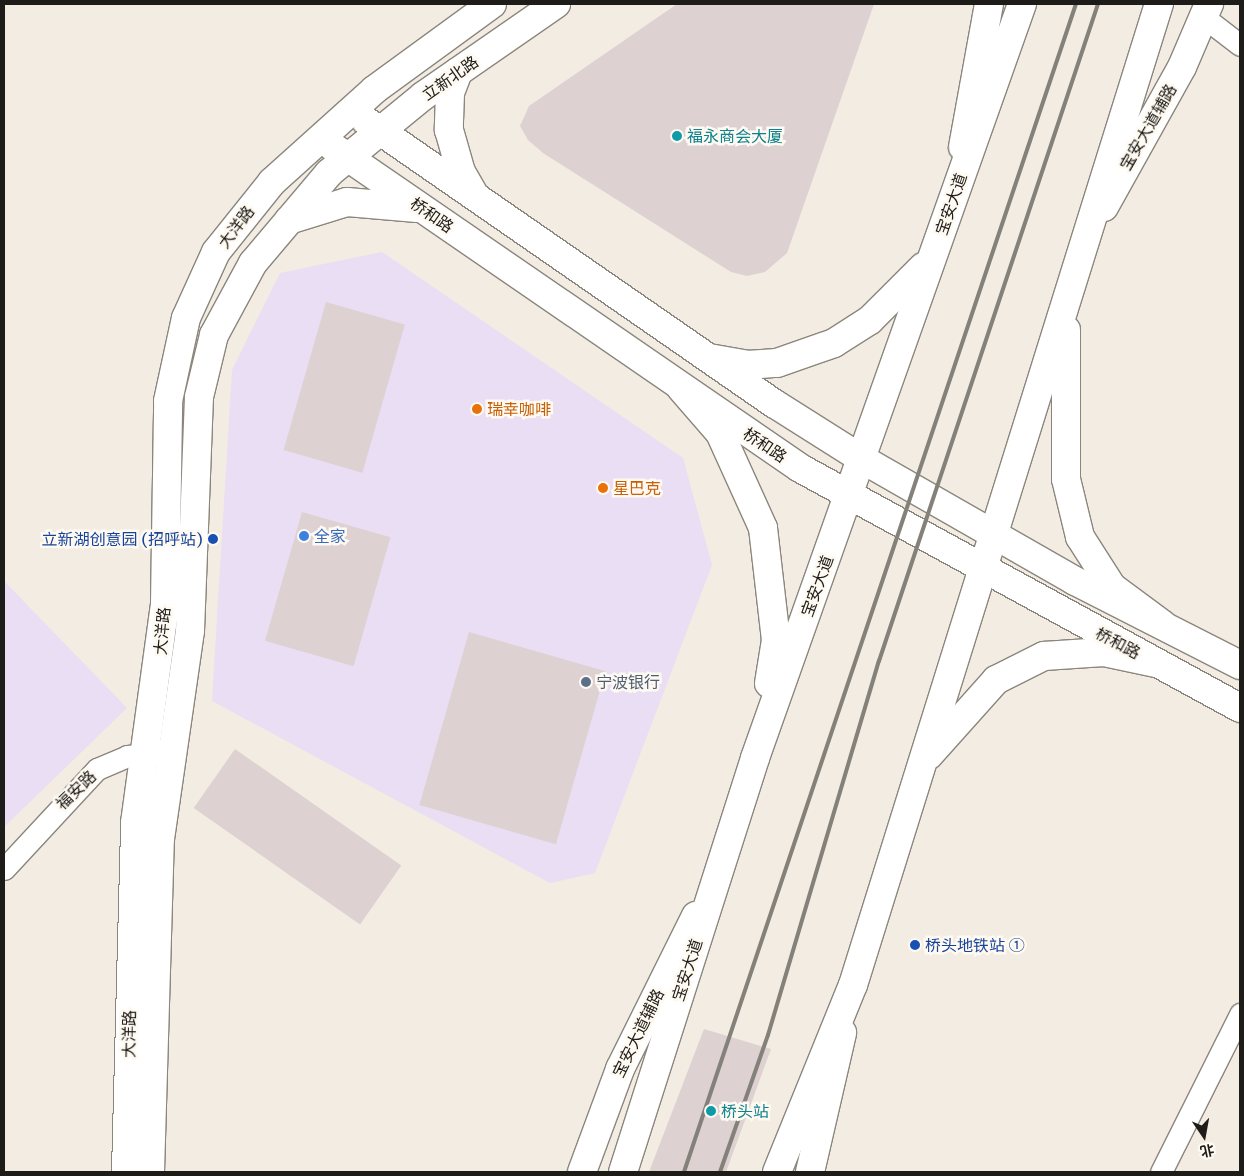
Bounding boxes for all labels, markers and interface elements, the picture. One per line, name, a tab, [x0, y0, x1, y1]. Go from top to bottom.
street label: 立新北路	[418, 52, 482, 104]
street label: 宝安大道辅路	[1116, 81, 1180, 173]
place label: 福永商会大厦	[687, 126, 783, 146]
marker: 福永商会大厦	[671, 130, 683, 142]
street label: 宝安大道	[932, 171, 970, 237]
street label: 桥和路	[407, 193, 457, 237]
street label: 大洋路	[214, 202, 258, 252]
place label: 瑞幸咖啡	[487, 399, 551, 419]
marker: 瑞幸咖啡	[471, 403, 483, 415]
street label: 桥和路	[740, 424, 790, 466]
place label: 星巴克	[613, 478, 661, 498]
marker: 星巴克	[597, 482, 609, 494]
place label: 全家	[314, 526, 346, 546]
place label: 立新湖创意园 (招呼站)	[41, 529, 203, 549]
marker: 全家	[298, 530, 310, 542]
marker: 立新湖创意园 (招呼站)	[207, 533, 219, 545]
street label: 宝安大道	[797, 553, 837, 619]
street label: 大洋路	[150, 606, 174, 656]
street label: 桥和路	[1092, 623, 1144, 663]
place label: 宁波银行	[596, 672, 660, 692]
marker: 宁波银行	[580, 676, 592, 688]
street label: 福安路	[52, 766, 100, 814]
place label: 桥头地铁站 ①	[925, 935, 1025, 955]
street label: 宝安大道	[668, 937, 706, 1003]
marker: 桥头地铁站 ①	[909, 939, 921, 951]
street label: 宝安大道辅路	[608, 986, 668, 1080]
street label: 大洋路	[119, 1010, 139, 1058]
place label: 桥头站	[721, 1101, 769, 1121]
marker: 桥头站	[705, 1105, 717, 1117]
north arrow	[1179, 1111, 1229, 1161]
text: 北	[1198, 1140, 1216, 1161]

